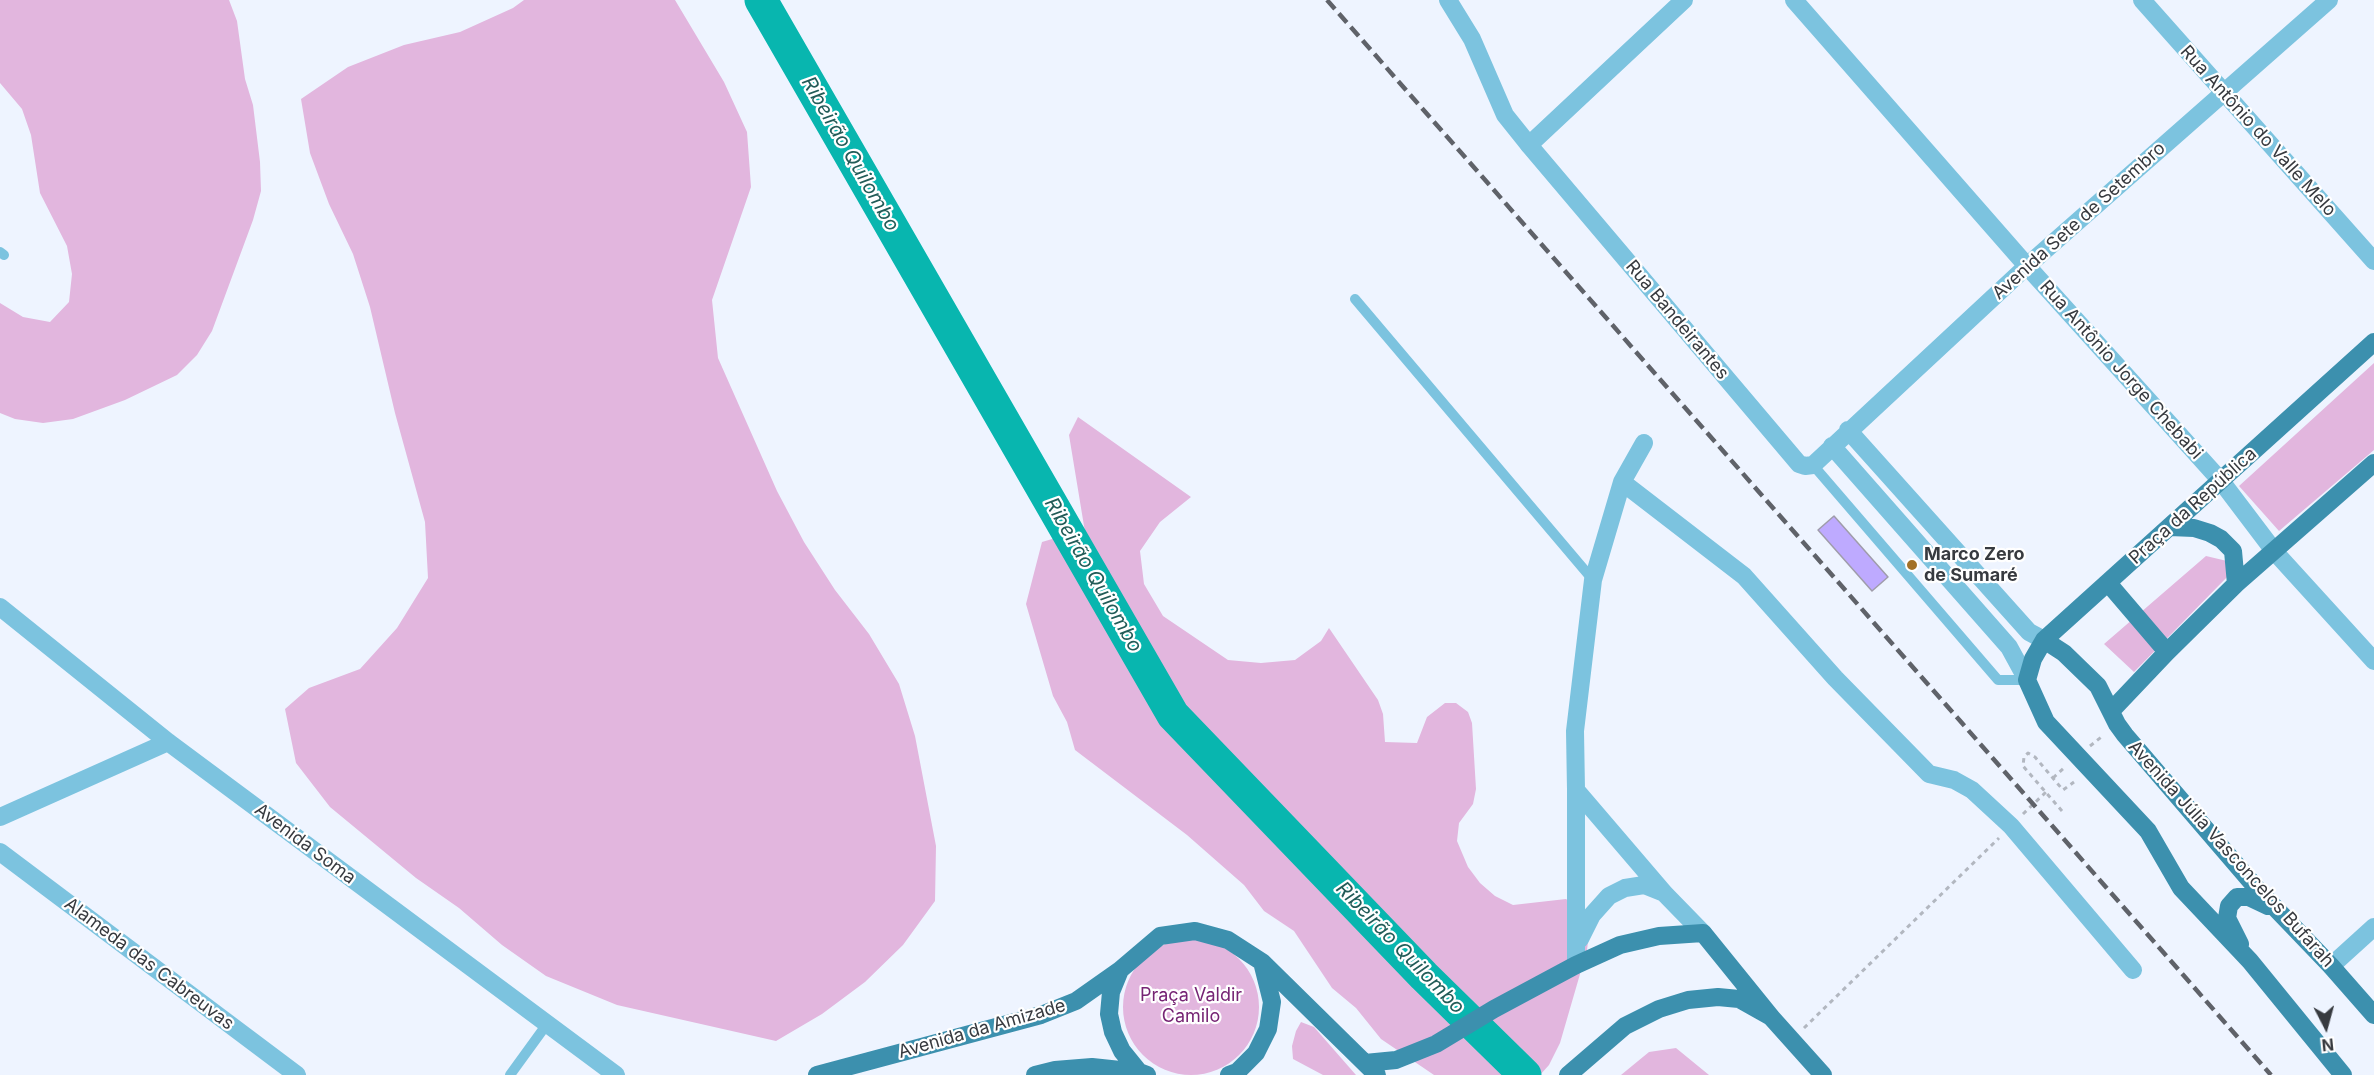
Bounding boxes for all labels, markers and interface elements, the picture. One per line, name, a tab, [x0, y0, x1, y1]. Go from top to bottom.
street label: Rua Antônio do Valle Melo	[2176, 41, 2340, 221]
water label: Ribeirão Quilombo	[796, 72, 904, 236]
street label: Avenida Sete de Setembro	[1988, 138, 2170, 304]
street label: Rua Bandeirantes	[1621, 256, 1733, 384]
street label: Rua Antônio Jorge Chebabi	[2035, 276, 2207, 464]
street label: Praça da República	[2125, 443, 2261, 569]
water label: Ribeirão Quilombo	[1039, 493, 1147, 657]
place label: Marco Zero de Sumaré	[1924, 544, 2025, 586]
marker: Marco Zero de Sumaré	[1905, 558, 1919, 572]
street label: Avenida Júlia Vasconcelos Bufarah	[2124, 736, 2338, 972]
street label: Avenida Soma	[250, 799, 360, 889]
water label: Ribeirão Quilombo	[1331, 877, 1469, 1019]
street label: Alameda das Cabreuvas	[60, 893, 238, 1035]
park label: Praça Valdir Camilo	[1140, 985, 1242, 1028]
street label: Avenida da Amizade	[896, 995, 1068, 1063]
north arrow	[2296, 997, 2356, 1057]
text: N	[2321, 1034, 2335, 1055]

